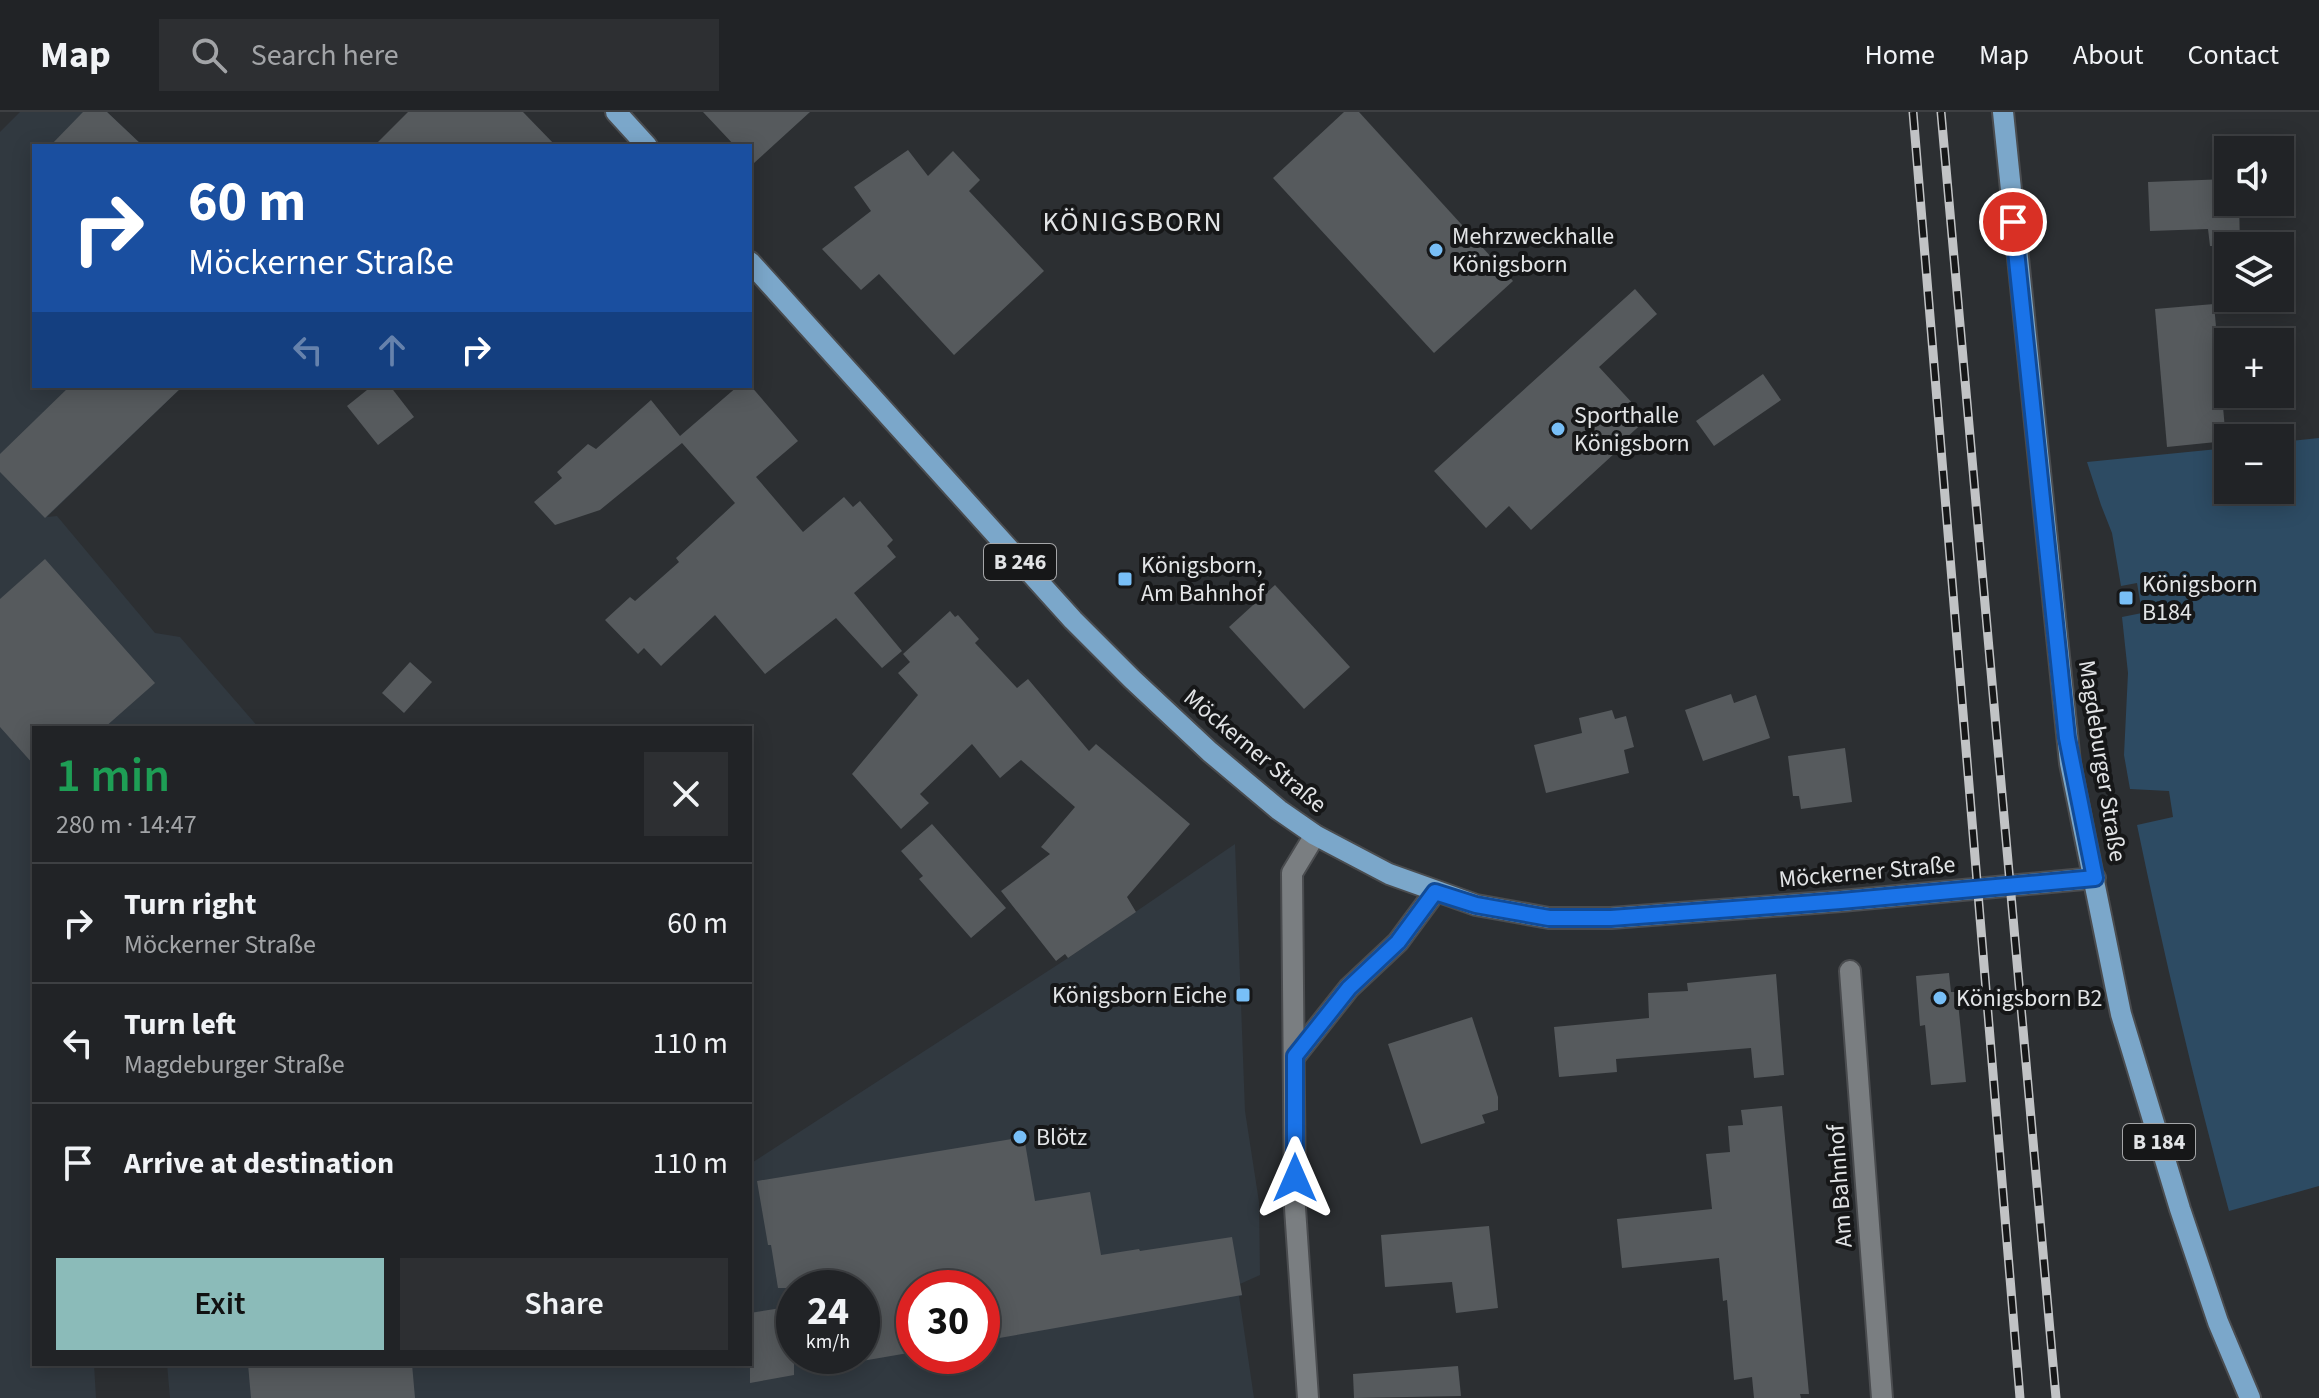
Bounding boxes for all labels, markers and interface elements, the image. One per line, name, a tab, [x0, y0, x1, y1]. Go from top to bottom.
search box	[159, 19, 719, 91]
text: Map	[40, 28, 111, 82]
icon: search	[187, 33, 231, 77]
text: Search here	[251, 34, 399, 77]
text: Home	[1864, 35, 1935, 75]
text: Map	[1979, 35, 2029, 75]
text: About	[2073, 35, 2144, 75]
text: Contact	[2188, 35, 2279, 75]
map controls	[2214, 136, 2294, 504]
button: sound	[2214, 136, 2294, 216]
text: 60 m	[188, 163, 306, 242]
icon: right	[56, 176, 160, 280]
pin	[1979, 188, 2047, 256]
icon: arrive	[1991, 200, 2035, 244]
district label: KÖNIGSBORN	[1042, 202, 1224, 242]
place label: Mehrzweckhalle Königsborn	[1452, 219, 1614, 282]
button: layers	[2214, 232, 2294, 312]
text: Möckerner Straße	[188, 237, 454, 288]
marker: Mehrzweckhalle Königsborn	[1427, 241, 1445, 259]
icon: left	[286, 328, 330, 372]
icon: ahead	[370, 328, 414, 372]
icon: right	[454, 328, 498, 372]
button: +	[2214, 328, 2294, 408]
place label: Sporthalle Königsborn	[1574, 398, 1690, 461]
marker: Sporthalle Königsborn	[1549, 420, 1567, 438]
button: −	[2214, 424, 2294, 504]
road number: B 246	[984, 544, 1056, 580]
place label: Königsborn, Am Bahnhof	[1141, 548, 1265, 611]
place label: Königsborn B184	[2142, 567, 2258, 630]
marker: Königsborn, Am Bahnhof	[1116, 570, 1134, 588]
marker: Königsborn B184	[2117, 589, 2135, 607]
street label: Magdeburger Straße	[2069, 658, 2135, 864]
street label: Möckerner Straße	[1176, 681, 1334, 821]
text: 1 min	[56, 742, 170, 810]
button: close	[644, 752, 728, 836]
text: 280 m · 14:47	[56, 806, 197, 843]
street label: Möckerner Straße	[1777, 847, 1957, 897]
text: Turn right	[124, 883, 256, 926]
icon: right	[56, 901, 100, 945]
text: 60 m	[667, 902, 728, 945]
text: Möckerner Straße	[124, 926, 316, 963]
place label: Königsborn Eiche	[1052, 978, 1227, 1013]
place label: Königsborn B2	[1956, 981, 2103, 1016]
marker: Königsborn Eiche	[1234, 986, 1252, 1004]
marker: Königsborn B2	[1931, 989, 1949, 1007]
text: Turn left	[124, 1003, 236, 1046]
icon: left	[56, 1021, 100, 1065]
text: 110 m	[652, 1022, 728, 1065]
text: Magdeburger Straße	[124, 1046, 345, 1083]
place label: Blötz	[1036, 1120, 1087, 1155]
street label: Am Bahnhof	[1818, 1122, 1862, 1249]
road number: B 184	[2123, 1124, 2195, 1160]
marker: Blötz	[1011, 1128, 1029, 1146]
position arrow	[1253, 1136, 1337, 1220]
icon: arrive	[56, 1141, 100, 1185]
text: Arrive at destination	[124, 1142, 394, 1185]
text: 110 m	[652, 1142, 728, 1185]
button: Exit	[56, 1258, 384, 1350]
button: Share	[400, 1258, 728, 1350]
speed limit sign: 30	[896, 1270, 1000, 1374]
text: 24	[807, 1283, 849, 1340]
text: km/h	[806, 1328, 850, 1356]

